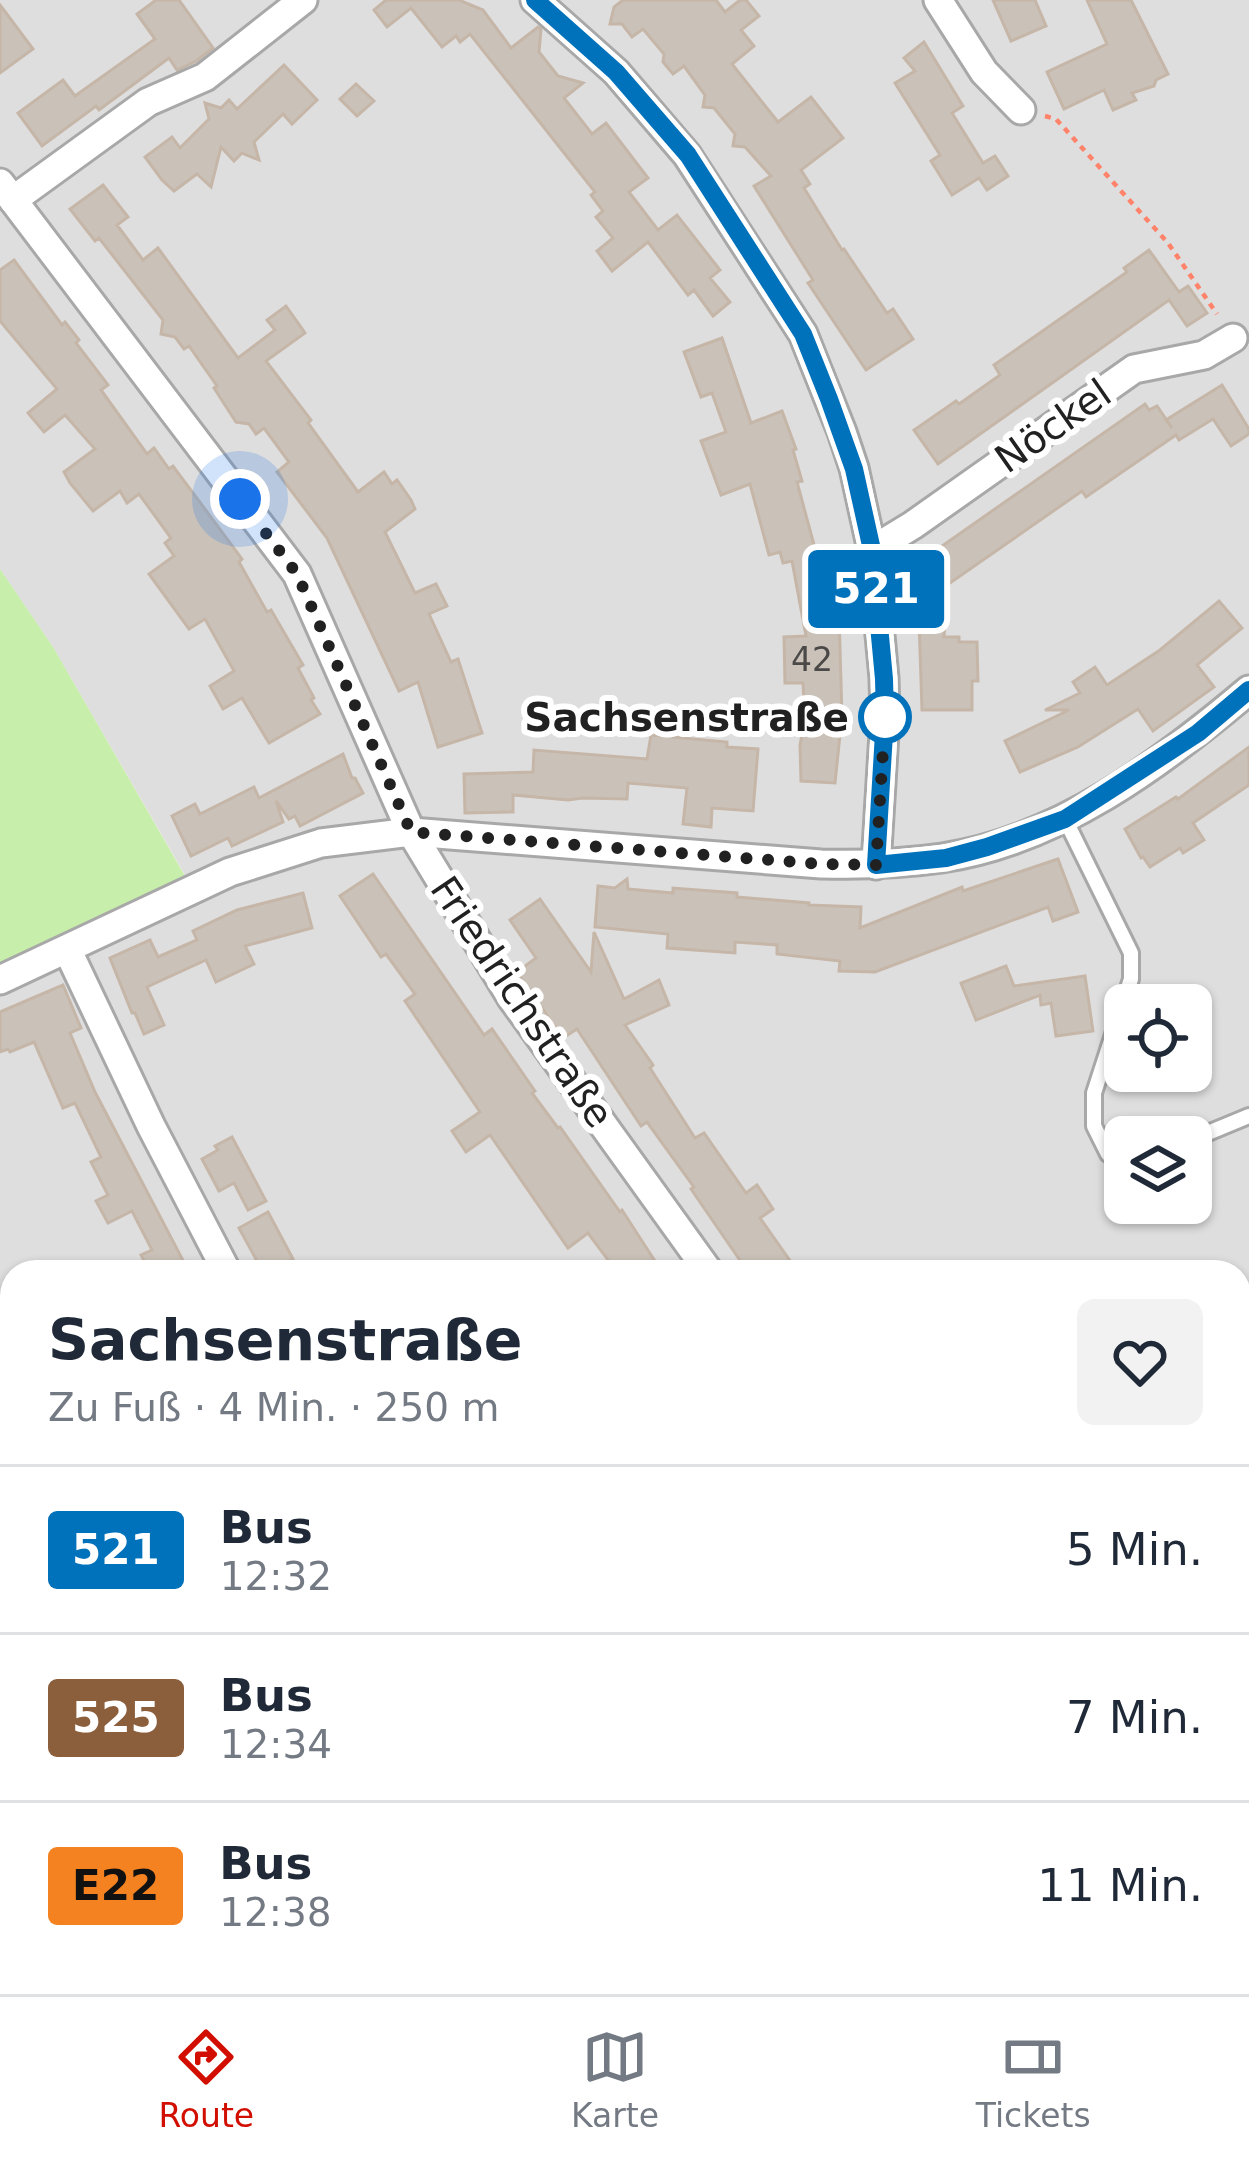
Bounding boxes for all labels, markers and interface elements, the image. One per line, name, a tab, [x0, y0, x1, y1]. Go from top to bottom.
street label: Nöckel	[987, 370, 1119, 482]
your location	[210, 469, 270, 529]
line badge: 521	[807, 550, 945, 628]
text: 521	[832, 564, 920, 613]
house number: 42	[791, 640, 833, 679]
marker: Sachsenstraße	[860, 692, 910, 742]
place label: Sachsenstraße	[524, 695, 849, 740]
street label: Friedrichstraße	[422, 868, 622, 1136]
map controls	[1104, 984, 1212, 1224]
button: locate	[1104, 984, 1212, 1092]
button: layers	[1104, 1116, 1212, 1224]
button: heart	[1077, 1299, 1203, 1425]
text: Sachsenstraße	[48, 1307, 522, 1373]
text: Zu Fuß · 4 Min. · 250 m	[48, 1385, 499, 1430]
text: Bus	[220, 1501, 313, 1554]
text: 5 Min.	[1066, 1523, 1203, 1576]
text: 521	[72, 1525, 160, 1574]
text: 12:32	[220, 1554, 332, 1599]
text: Bus	[220, 1669, 313, 1722]
text: 7 Min.	[1066, 1691, 1203, 1744]
text: 525	[72, 1693, 160, 1742]
text: 12:34	[220, 1722, 332, 1767]
text: Bus	[219, 1837, 312, 1890]
text: 11 Min.	[1037, 1859, 1203, 1912]
text: E22	[72, 1861, 159, 1910]
text: 12:38	[219, 1890, 332, 1935]
tab: Route	[158, 2024, 254, 2135]
tab: Karte	[571, 2024, 659, 2135]
tab: Tickets	[976, 2024, 1091, 2135]

